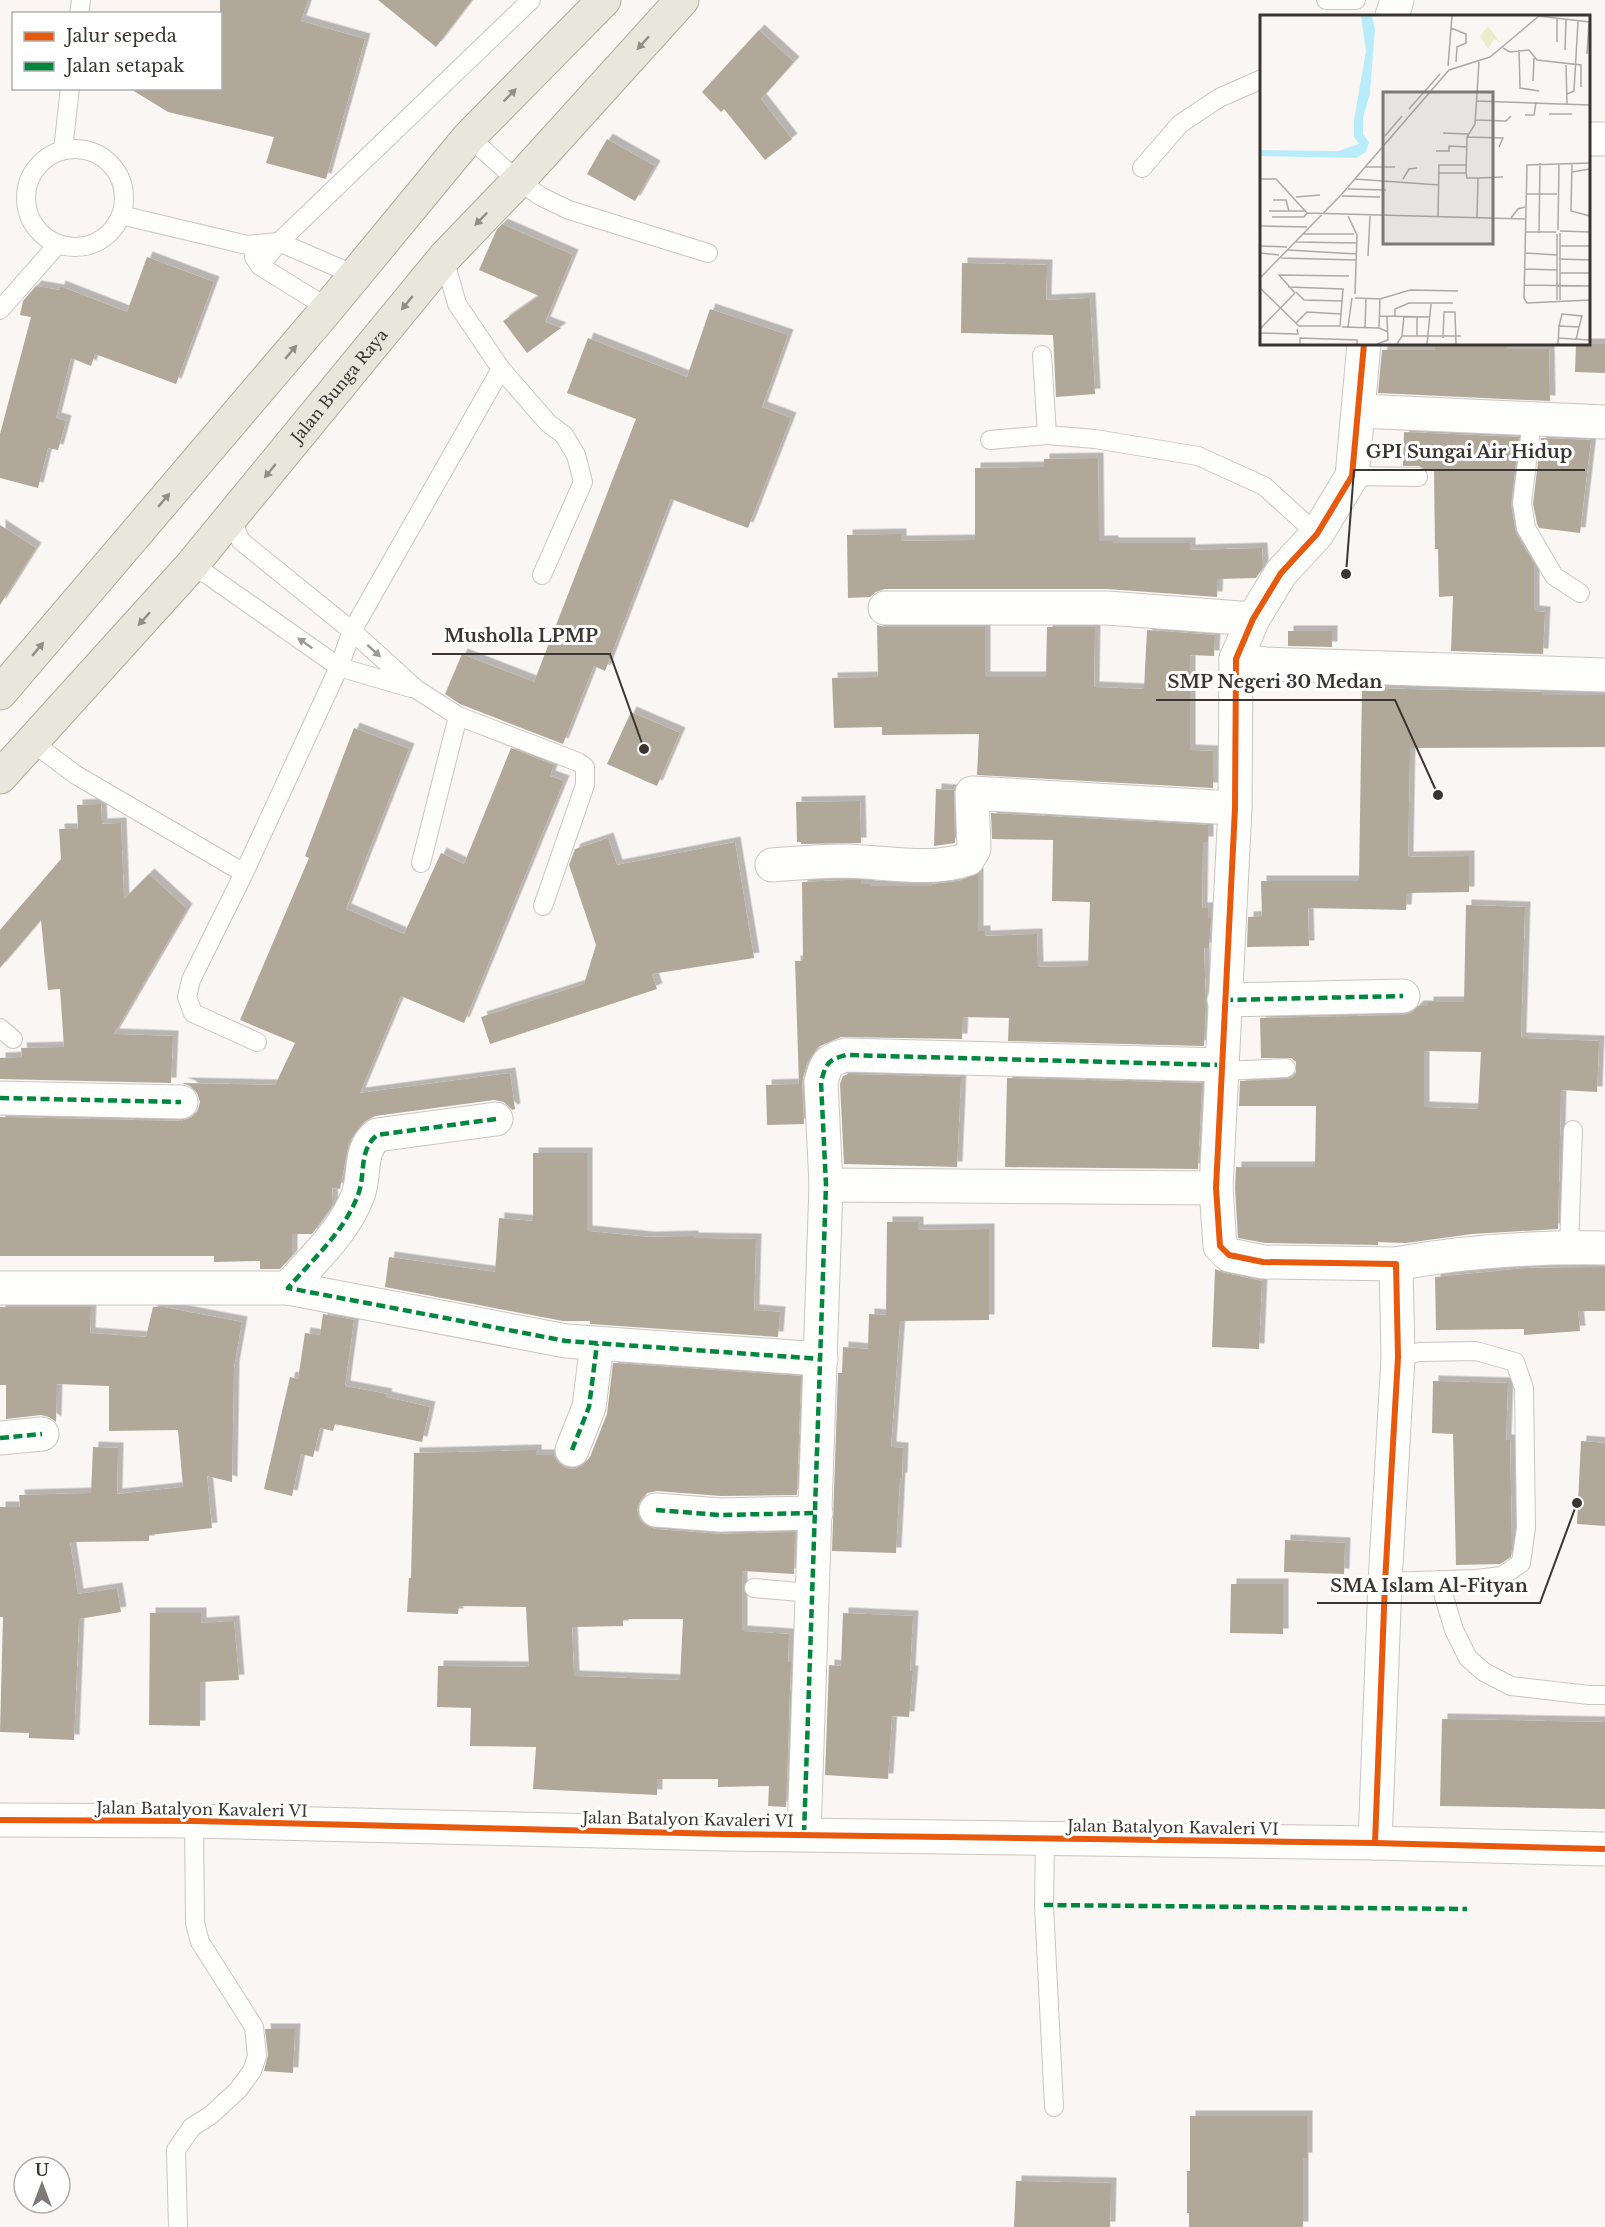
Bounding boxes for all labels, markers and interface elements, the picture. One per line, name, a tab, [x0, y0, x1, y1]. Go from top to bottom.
legend	[12, 12, 222, 90]
inset map	[1260, 15, 1590, 345]
text: Jalur sepeda	[64, 25, 177, 47]
one-way arrow	[636, 36, 650, 51]
text: Jalan setapak	[64, 55, 184, 77]
one-way arrow	[503, 88, 518, 102]
one-way arrow	[475, 212, 489, 226]
one-way arrow	[401, 295, 414, 310]
street label: Jalan Bunga Raya	[285, 325, 392, 448]
one-way arrow	[284, 345, 297, 360]
callout: GPI Sungai Air Hidup	[1354, 434, 1585, 470]
text: GPI Sungai Air Hidup	[1366, 441, 1572, 463]
one-way arrow	[265, 463, 277, 478]
one-way arrow	[157, 493, 170, 508]
one-way arrow	[137, 611, 151, 626]
callout: Musholla LPMP	[432, 618, 610, 654]
text: Musholla LPMP	[444, 625, 598, 647]
one-way arrow	[297, 637, 313, 649]
one-way arrow	[31, 642, 44, 657]
one-way arrow	[366, 644, 381, 657]
callout: SMP Negeri 30 Medan	[1156, 664, 1395, 700]
text: SMP Negeri 30 Medan	[1168, 671, 1382, 693]
callout: SMA Islam Al-Fityan	[1317, 1567, 1540, 1603]
text: SMA Islam Al-Fityan	[1330, 1575, 1528, 1597]
street label: Jalan Batalyon Kavaleri VI	[94, 1797, 308, 1821]
street label: Jalan Batalyon Kavaleri VI	[580, 1807, 794, 1831]
street label: Jalan Batalyon Kavaleri VI	[1065, 1815, 1279, 1839]
north arrow	[12, 2155, 72, 2215]
text: U	[35, 2160, 49, 2180]

